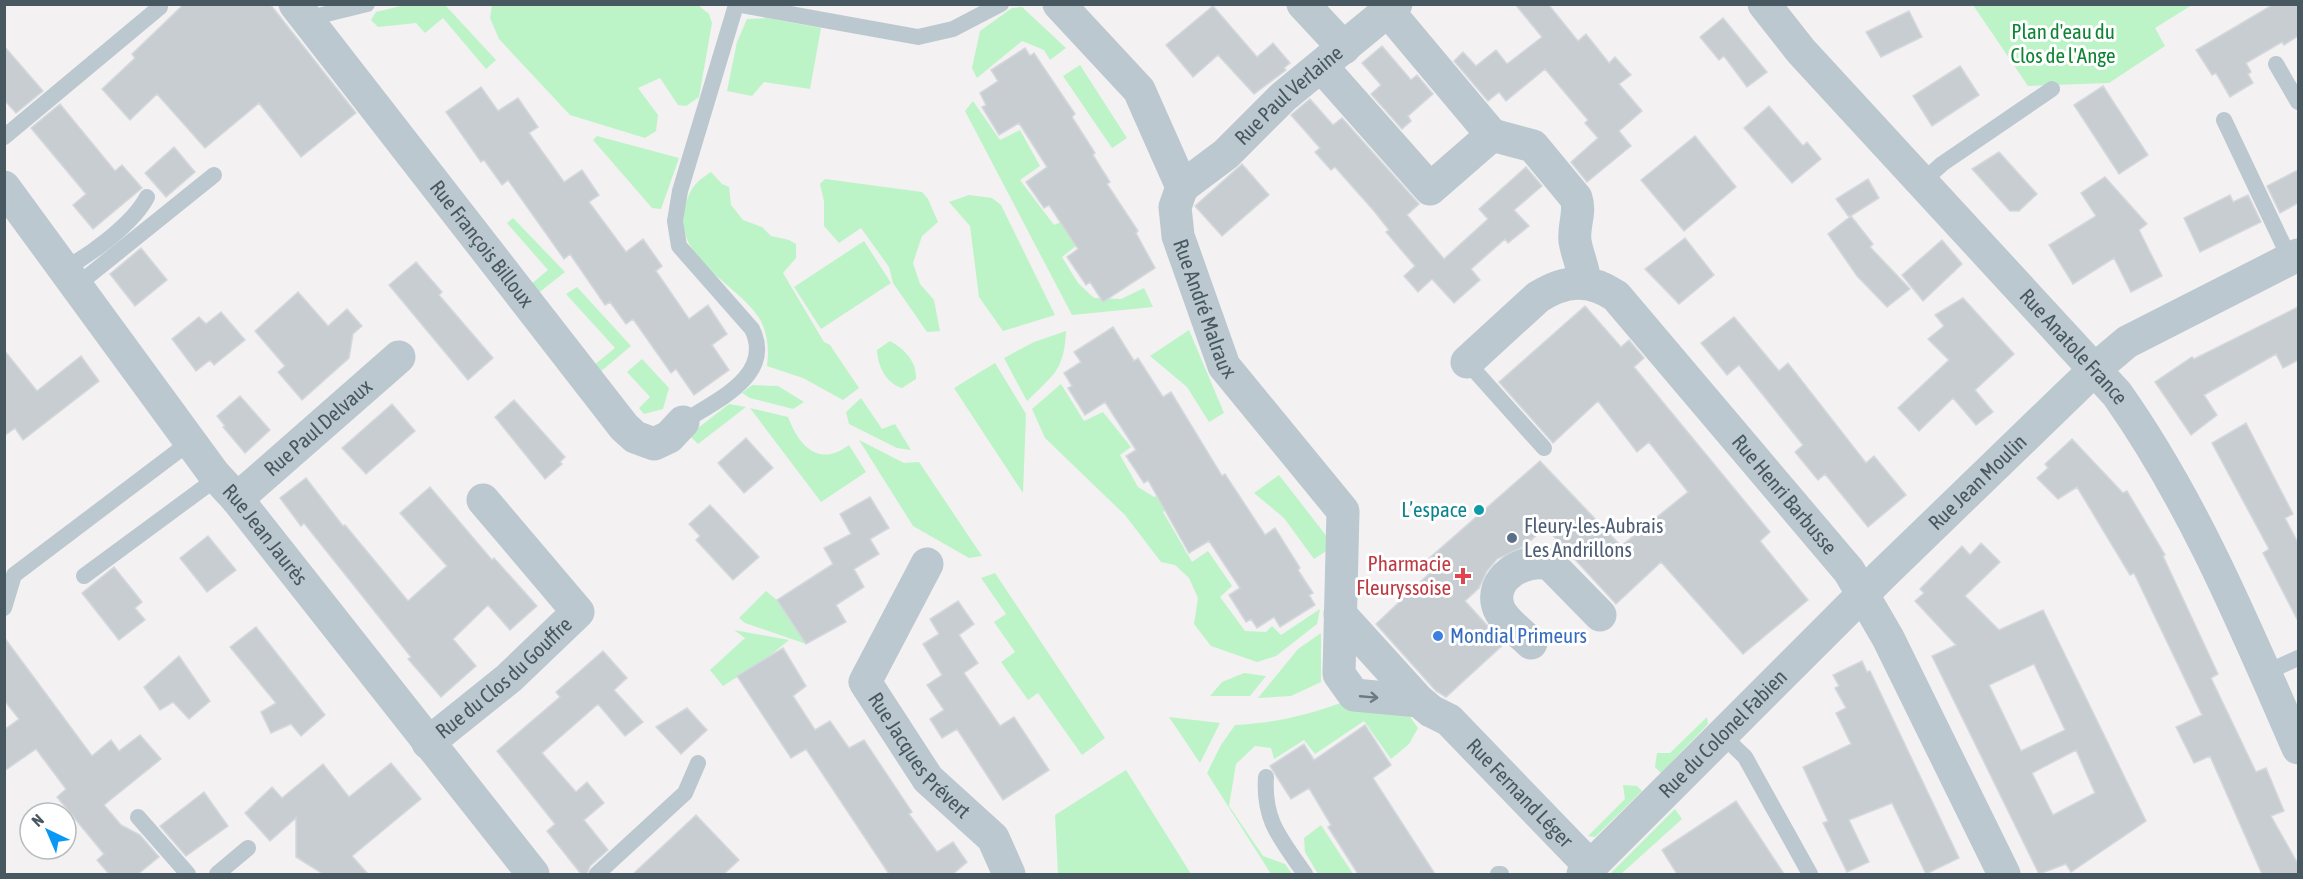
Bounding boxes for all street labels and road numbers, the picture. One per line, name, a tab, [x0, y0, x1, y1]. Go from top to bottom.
street label: Rue Paul Verlaine	[1229, 40, 1347, 149]
street label: Rue François Billoux	[426, 175, 539, 312]
street label: Rue André Malraux	[1169, 236, 1242, 383]
street label: Rue Anatole France	[2015, 284, 2133, 408]
street label: Rue Paul Delvaux	[259, 373, 377, 481]
street label: Rue Henri Barbusse	[1728, 429, 1842, 559]
street label: Rue Jean Moulin	[1923, 429, 2031, 534]
street label: Rue Jean Jaurès	[218, 479, 313, 589]
street label: Rue du Clos du Gouffre	[431, 612, 576, 743]
street label: Rue du Colonel Fabien	[1653, 664, 1791, 802]
street label: Rue Jacques Prévert	[864, 688, 976, 823]
street label: Rue Fernand Léger	[1462, 733, 1579, 852]

